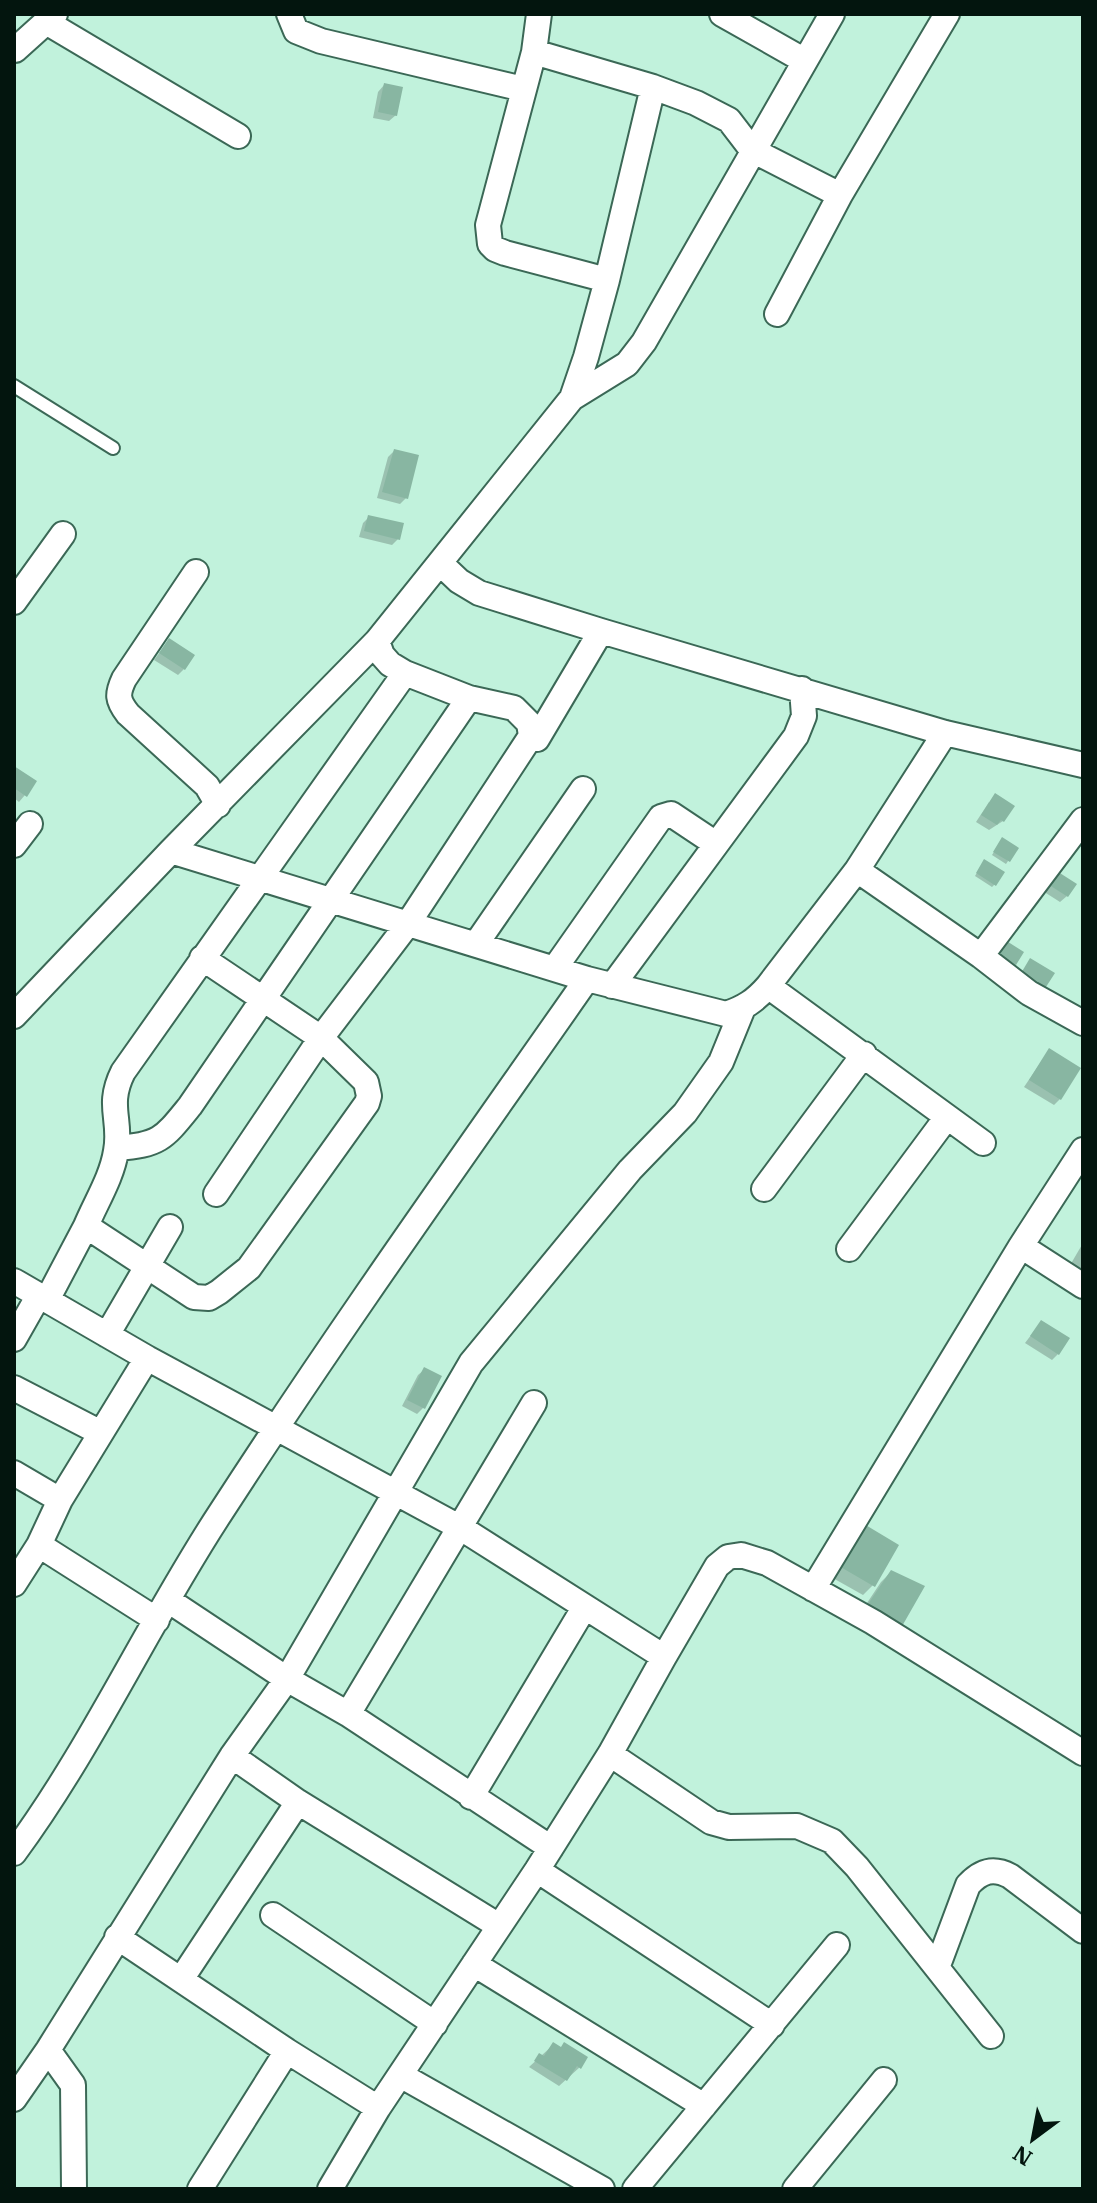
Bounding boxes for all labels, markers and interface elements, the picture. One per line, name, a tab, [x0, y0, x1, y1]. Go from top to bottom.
north arrow	[993, 2099, 1073, 2179]
text: N	[1007, 2139, 1037, 2173]

